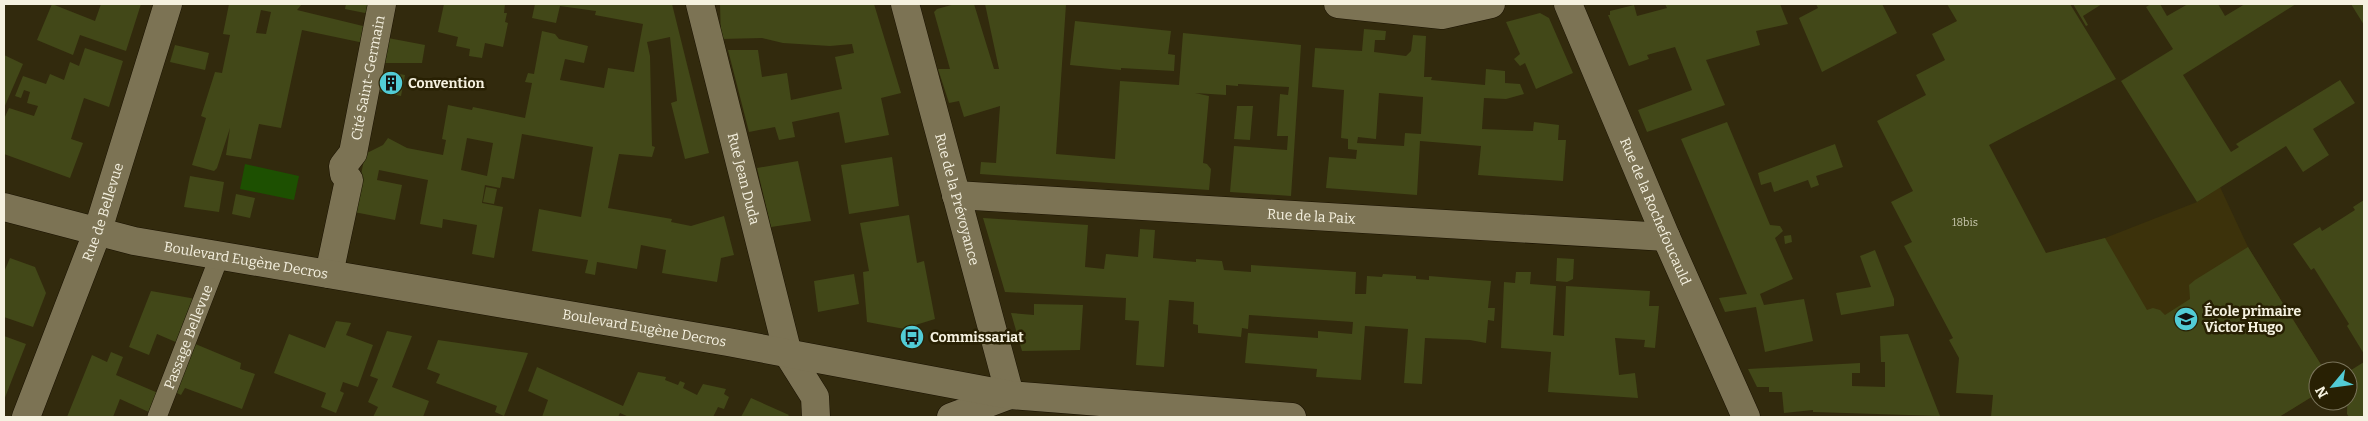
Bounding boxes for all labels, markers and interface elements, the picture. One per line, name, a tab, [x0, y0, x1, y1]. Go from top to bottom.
street label: Cité Saint-Germain	[347, 14, 388, 142]
building icon: Convention	[378, 70, 404, 96]
place label: Convention	[408, 75, 485, 92]
street label: Rue Jean Duda	[724, 131, 764, 227]
street label: Rue de la Prévoyance	[932, 131, 983, 267]
street label: Rue de la Rochefoucauld	[1617, 135, 1695, 288]
street label: Rue de Bellevue	[78, 161, 127, 264]
street label: Rue de la Paix	[1267, 205, 1356, 227]
house number: 18bis	[1952, 216, 1978, 229]
street label: Boulevard Eugène Decros	[163, 238, 329, 282]
street label: Passage Bellevue	[160, 282, 216, 392]
place label: École primaire Victor Hugo	[2204, 302, 2301, 336]
street label: Boulevard Eugène Decros	[561, 305, 728, 350]
school or university icon: École primaire Victor Hugo	[2173, 306, 2199, 332]
bus stop icon: Commissariat	[899, 324, 925, 350]
place label: Commissariat	[930, 329, 1024, 346]
north arrow	[2308, 361, 2358, 411]
text: N	[2312, 383, 2332, 401]

